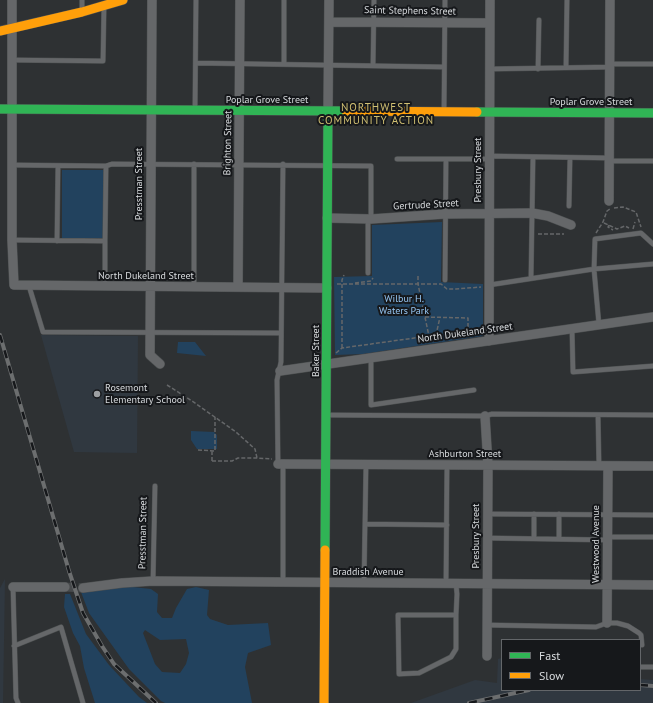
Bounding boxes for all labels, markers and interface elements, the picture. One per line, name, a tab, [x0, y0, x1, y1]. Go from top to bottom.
street label: Saint Stephens Street	[364, 4, 456, 18]
street label: Poplar Grove Street	[226, 94, 308, 106]
street label: Poplar Grove Street	[550, 96, 632, 108]
district label: NORTHWEST COMMUNITY ACTION	[318, 101, 434, 127]
street label: Brighton Street	[221, 110, 235, 176]
street label: Presbury Street	[472, 138, 484, 202]
street label: Presstman Street	[133, 148, 145, 220]
street label: Gertrude Street	[393, 197, 459, 213]
street label: North Dukeland Street	[98, 270, 194, 282]
park label: Wilbur H. Waters Park	[379, 293, 429, 316]
street label: North Dukeland Street	[417, 320, 513, 346]
street label: Baker Street	[310, 325, 322, 377]
place label: Rosemont Elementary School	[105, 382, 185, 406]
marker: Rosemont Elementary School	[92, 389, 102, 399]
street label: Ashburton Street	[429, 448, 501, 460]
street label: Presstman Street	[136, 497, 150, 569]
street label: Presbury Street	[470, 504, 482, 568]
street label: Westwood Avenue	[590, 505, 602, 583]
street label: Braddish Avenue	[332, 566, 404, 578]
legend	[501, 639, 641, 691]
text: Fast	[539, 648, 560, 663]
text: Slow	[539, 668, 564, 683]

